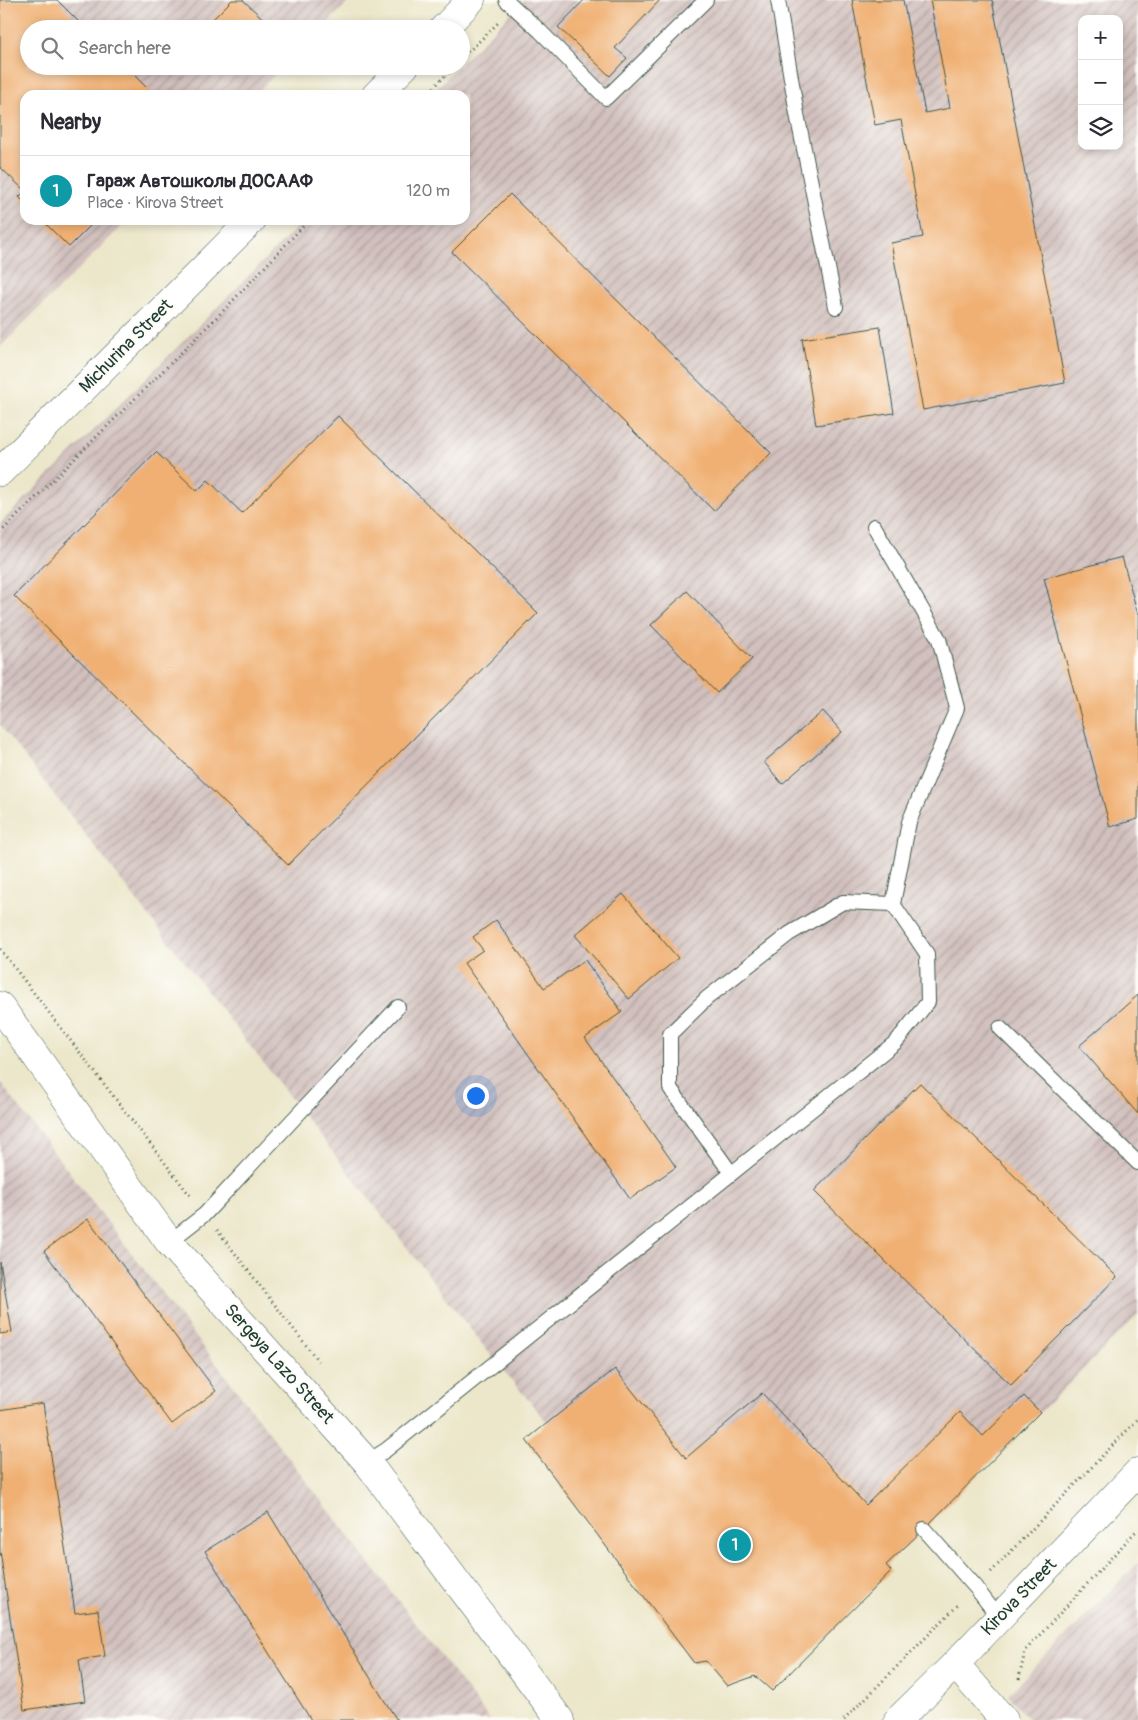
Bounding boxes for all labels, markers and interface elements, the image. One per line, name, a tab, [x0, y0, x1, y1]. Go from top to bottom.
map controls	[1078, 15, 1123, 150]
button: +	[1078, 15, 1123, 60]
search box	[20, 20, 470, 75]
icon: search	[38, 34, 66, 62]
text: Search here	[78, 36, 171, 60]
button: −	[1078, 60, 1123, 105]
button: layers	[1078, 105, 1123, 150]
text: Nearby	[40, 109, 101, 136]
text: Гараж Автошколы ДОСААФ	[87, 169, 313, 193]
text: 1	[53, 181, 59, 201]
text: 120 m	[406, 181, 450, 201]
text: Place · Kirova Street	[87, 193, 223, 213]
street label: Michurina Street	[74, 294, 178, 398]
your location	[463, 1083, 489, 1109]
street label: Sergeya Lazo Street	[219, 1299, 340, 1429]
pin: 1	[719, 1526, 751, 1564]
street label: Kirova Street	[976, 1553, 1062, 1641]

